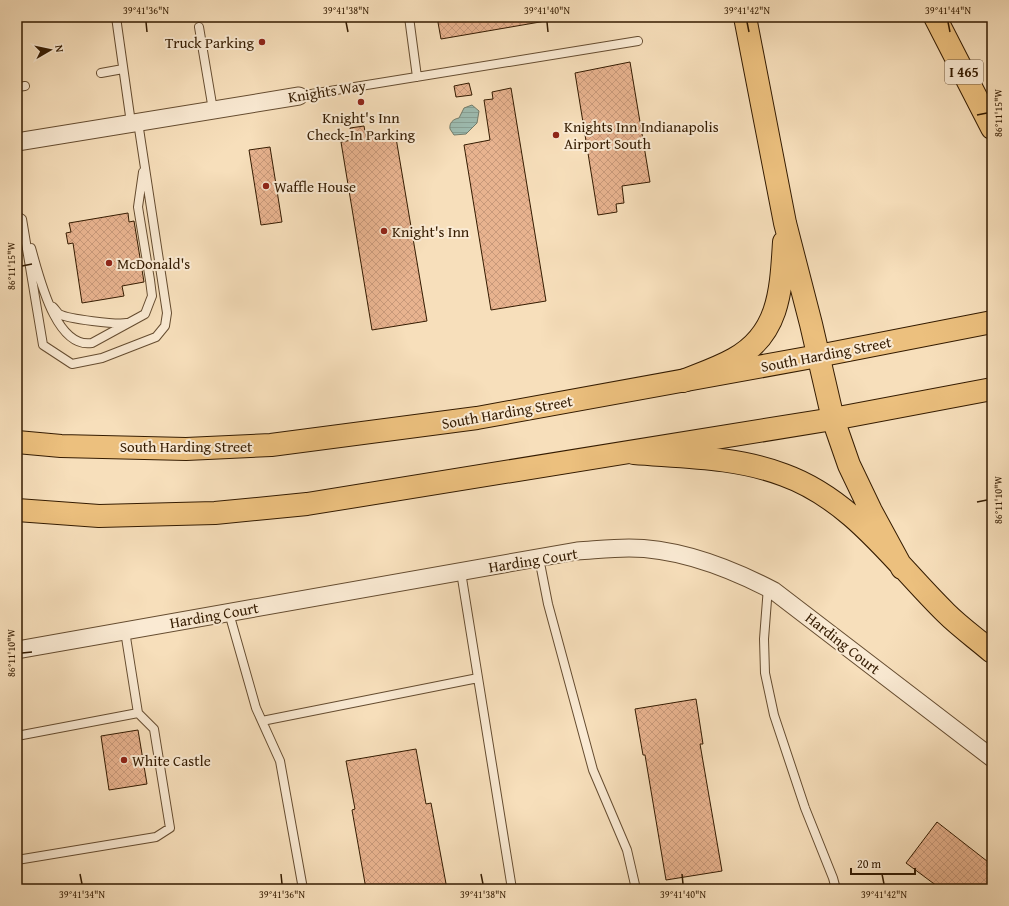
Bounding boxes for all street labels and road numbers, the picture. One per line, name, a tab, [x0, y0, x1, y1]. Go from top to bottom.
road number: I 465	[945, 60, 983, 84]
street label: Knights Way	[286, 74, 368, 108]
street label: South Harding Street	[759, 331, 894, 377]
street label: South Harding Street	[440, 390, 575, 434]
street label: South Harding Street	[120, 436, 253, 457]
street label: Harding Court	[487, 542, 580, 577]
street label: Harding Court	[168, 597, 261, 633]
street label: Harding Court	[801, 607, 885, 679]

